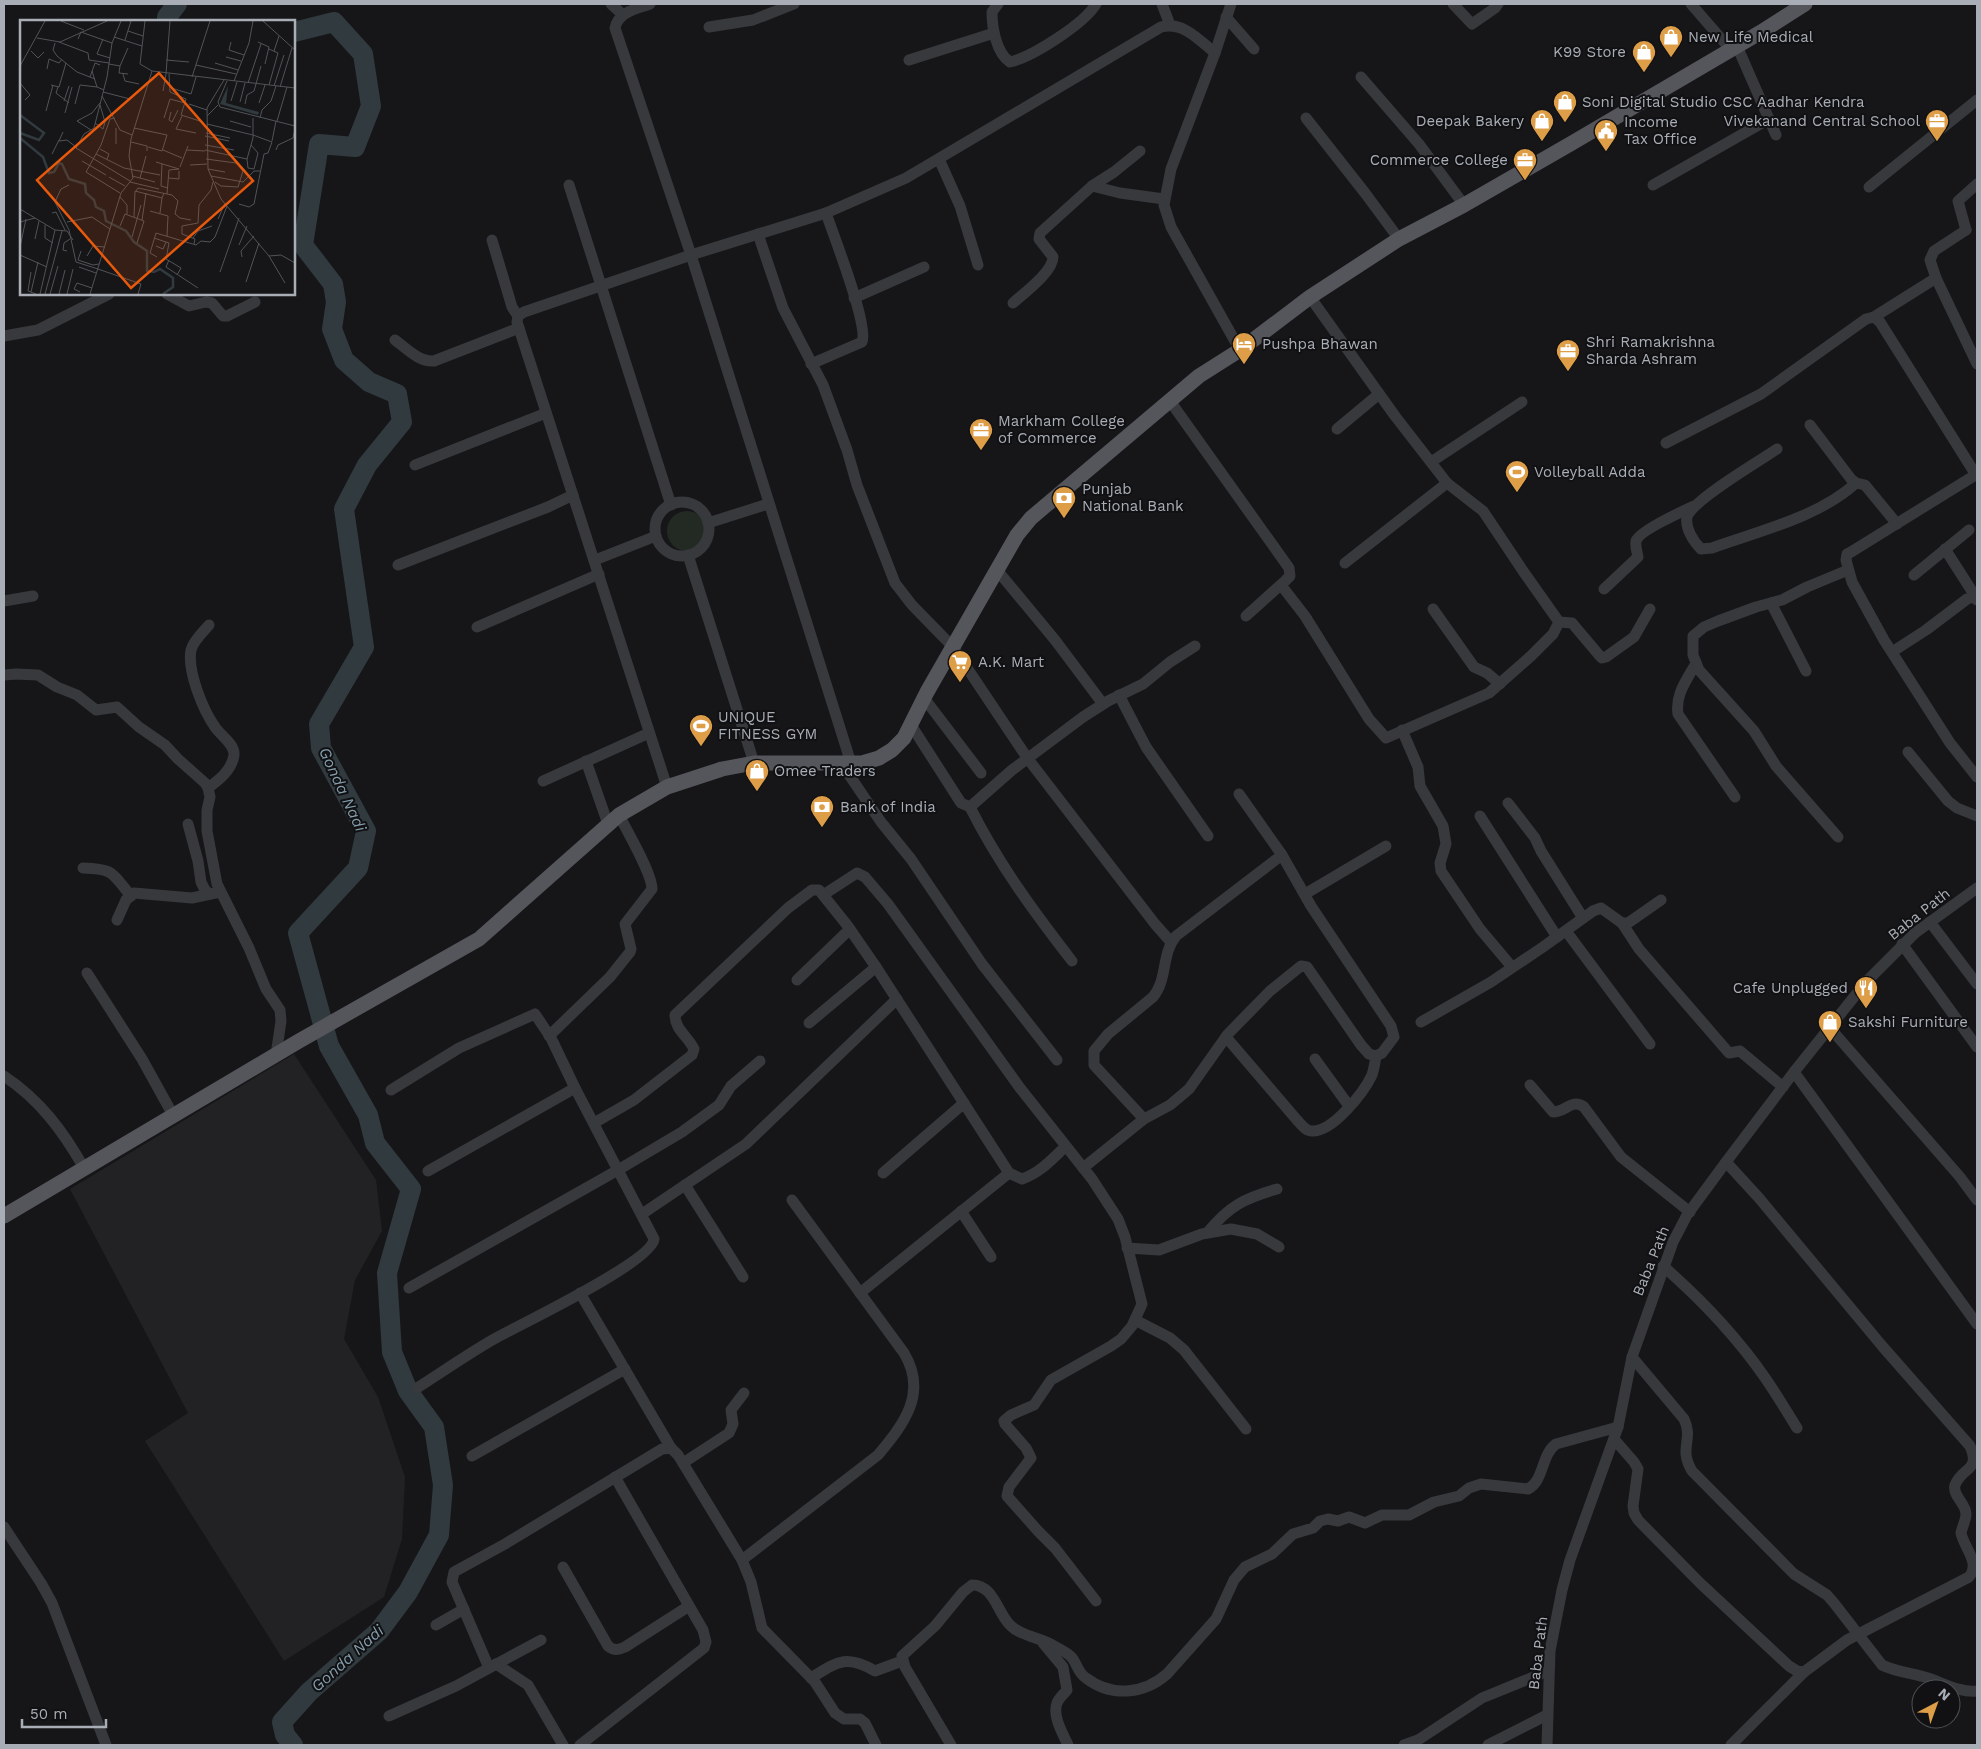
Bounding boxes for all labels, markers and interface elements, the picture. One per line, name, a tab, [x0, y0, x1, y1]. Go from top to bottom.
inset map	[20, 20, 295, 295]
shop icon: New Life Medical	[1658, 24, 1684, 58]
place label: New Life Medical	[1688, 28, 1814, 46]
shop icon: K99 Store	[1631, 39, 1657, 73]
place label: K99 Store	[1553, 43, 1626, 61]
shop icon: Soni Digital Studio CSC Aadhar Kendra	[1552, 89, 1578, 123]
place label: Soni Digital Studio CSC Aadhar Kendra	[1582, 93, 1865, 111]
shop icon: Deepak Bakery	[1529, 108, 1555, 142]
office icon: Vivekanand Central School	[1924, 108, 1950, 142]
place label: Deepak Bakery	[1416, 112, 1524, 130]
place label: Vivekanand Central School	[1724, 112, 1920, 130]
place label: Income Tax Office	[1624, 113, 1697, 148]
public building icon: Income Tax Office	[1593, 118, 1619, 152]
office icon: Commerce College	[1512, 147, 1538, 181]
place label: Commerce College	[1370, 151, 1508, 169]
hotel icon: Pushpa Bhawan	[1231, 331, 1257, 365]
place label: Shri Ramakrishna Sharda Ashram	[1586, 333, 1715, 368]
place label: Pushpa Bhawan	[1262, 335, 1378, 353]
office icon: Shri Ramakrishna Sharda Ashram	[1555, 338, 1581, 372]
place label: Markham College of Commerce	[998, 412, 1125, 447]
office icon: Markham College of Commerce	[968, 417, 994, 451]
sports icon: Volleyball Adda	[1504, 459, 1530, 493]
place label: Volleyball Adda	[1534, 463, 1646, 481]
place label: Punjab National Bank	[1082, 480, 1184, 515]
bank icon: Punjab National Bank	[1051, 485, 1077, 519]
supermarket icon: A.K. Mart	[947, 649, 973, 683]
place label: A.K. Mart	[978, 653, 1045, 671]
place label: UNIQUE FITNESS GYM	[718, 708, 817, 743]
sports icon: UNIQUE FITNESS GYM	[688, 713, 714, 747]
water label: Gonda Nadi	[315, 744, 371, 835]
shop icon: Omee Traders	[744, 758, 770, 792]
place label: Omee Traders	[774, 762, 876, 780]
bank icon: Bank of India	[809, 794, 835, 828]
place label: Bank of India	[840, 798, 936, 816]
street label: Baba Path	[1884, 884, 1954, 944]
restaurant icon: Cafe Unplugged	[1853, 975, 1879, 1009]
place label: Cafe Unplugged	[1733, 979, 1848, 997]
shop icon: Sakshi Furniture	[1817, 1009, 1843, 1043]
place label: Sakshi Furniture	[1848, 1013, 1968, 1031]
street label: Baba Path	[1629, 1223, 1673, 1299]
street label: Baba Path	[1525, 1615, 1551, 1691]
water label: Gonda Nadi	[307, 1620, 388, 1696]
north arrow	[1911, 1679, 1961, 1729]
text: N	[1935, 1685, 1954, 1704]
scale bar	[22, 1696, 106, 1728]
text: 50 m	[30, 1705, 67, 1723]

